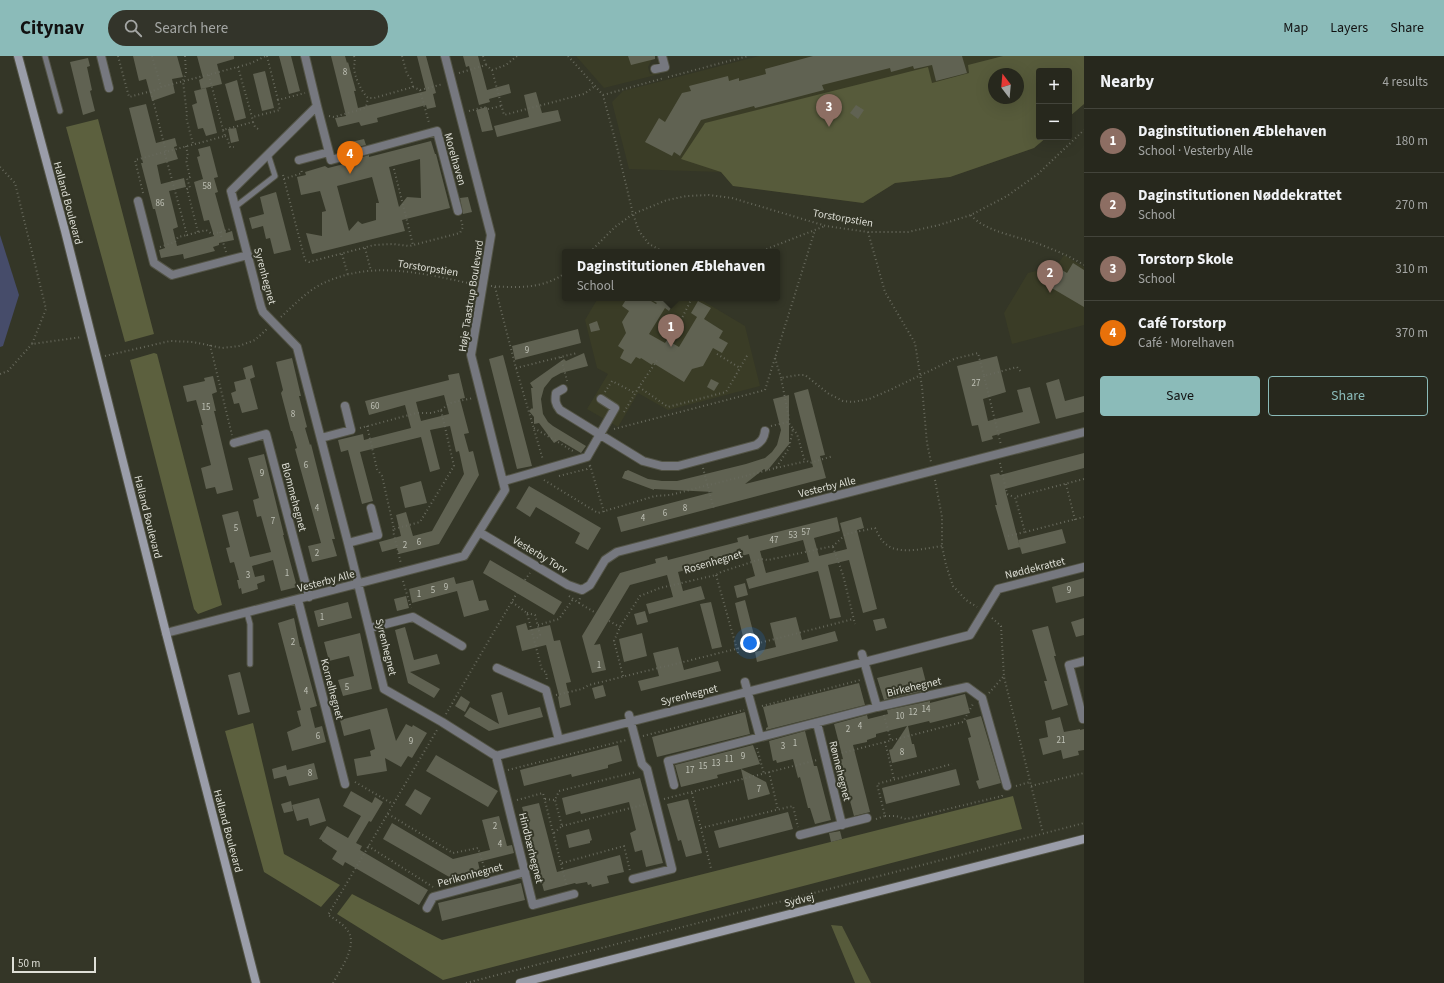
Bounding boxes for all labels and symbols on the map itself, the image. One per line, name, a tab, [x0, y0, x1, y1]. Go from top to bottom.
house number: 8	[343, 66, 348, 79]
north arrow	[988, 68, 1024, 104]
pin: 3	[816, 94, 842, 127]
street label: Morelhaven	[440, 131, 470, 187]
pin: 4	[337, 141, 363, 174]
street label: Halland Boulevard	[50, 160, 86, 246]
house number: 58	[203, 180, 212, 193]
house number: 86	[156, 197, 165, 210]
street label: Torstorpstien	[812, 205, 874, 231]
street label: Høje Taastrup Boulevard	[455, 239, 487, 353]
street label: Syrenhegnet	[250, 246, 280, 306]
street label: Torstorpstien	[397, 256, 459, 280]
pin: 2	[1037, 260, 1063, 293]
pin: 1	[658, 314, 684, 347]
house number: 9	[525, 344, 530, 357]
house number: 27	[972, 377, 981, 390]
house number: 60	[371, 400, 380, 413]
house number: 15	[202, 401, 211, 414]
house number: 8	[291, 408, 296, 421]
house number: 6	[304, 459, 309, 472]
street label: Blommehegnet	[278, 461, 310, 533]
house number: 9	[260, 467, 265, 480]
street label: Vesterby Alle	[797, 473, 858, 501]
street label: Halland Boulevard	[130, 474, 166, 560]
house number: 4	[315, 502, 320, 515]
house number: 8	[683, 502, 688, 515]
house number: 6	[663, 507, 668, 520]
house number: 4	[641, 512, 646, 525]
house number: 7	[271, 515, 276, 528]
house number: 5	[234, 522, 239, 535]
house number: 57	[802, 526, 811, 539]
house number: 53	[789, 529, 798, 542]
street label: Vesterby Torv	[510, 533, 570, 577]
house number: 47	[770, 534, 779, 547]
house number: 6	[417, 536, 422, 549]
house number: 2	[403, 539, 408, 552]
street label: Rosenhegnet	[682, 546, 744, 577]
house number: 2	[315, 547, 320, 560]
street label: Nøddekrattet	[1003, 553, 1067, 583]
street label: Vesterby Alle	[296, 566, 357, 596]
house number: 1	[285, 567, 289, 580]
house number: 3	[246, 569, 251, 582]
house number: 9	[444, 581, 449, 594]
house number: 5	[431, 584, 436, 597]
house number: 9	[1067, 584, 1072, 597]
house number: 1	[417, 588, 421, 601]
house number: 1	[320, 611, 324, 624]
street label: Syrenhegnet	[372, 617, 400, 677]
your location	[740, 633, 760, 653]
house number: 2	[291, 636, 296, 649]
street label: Kornelhegnet	[317, 657, 347, 721]
house number: 1	[597, 659, 601, 672]
street label: Birkehegnet	[885, 673, 943, 701]
house number: 5	[345, 681, 350, 694]
street label: Syrenhegnet	[659, 681, 719, 709]
house number: 4	[304, 685, 309, 698]
house number: 14	[922, 703, 931, 716]
house number: 12	[909, 706, 918, 719]
house number: 10	[896, 710, 905, 723]
house number: 4	[858, 720, 863, 733]
house number: 2	[846, 723, 851, 736]
house number: 6	[316, 730, 321, 743]
house number: 21	[1057, 734, 1065, 747]
house number: 9	[409, 735, 414, 748]
house number: 1	[793, 737, 797, 750]
street label: Rønnehegnet	[825, 739, 855, 803]
house number: 3	[781, 740, 786, 753]
house number: 8	[900, 746, 905, 759]
house number: 9	[741, 750, 746, 763]
house number: 11	[725, 753, 733, 766]
house number: 13	[712, 757, 721, 770]
house number: 15	[699, 760, 708, 773]
house number: 17	[686, 764, 695, 777]
house number: 8	[308, 767, 313, 780]
house number: 7	[757, 783, 762, 796]
street label: Halland Boulevard	[210, 788, 246, 874]
street label: Hindbærhegnet	[515, 811, 547, 885]
house number: 2	[493, 820, 498, 833]
house number: 4	[498, 838, 503, 851]
street label: Perikonhegnet	[436, 859, 505, 891]
street label: Sydvej	[782, 889, 816, 911]
scale bar	[12, 955, 96, 974]

